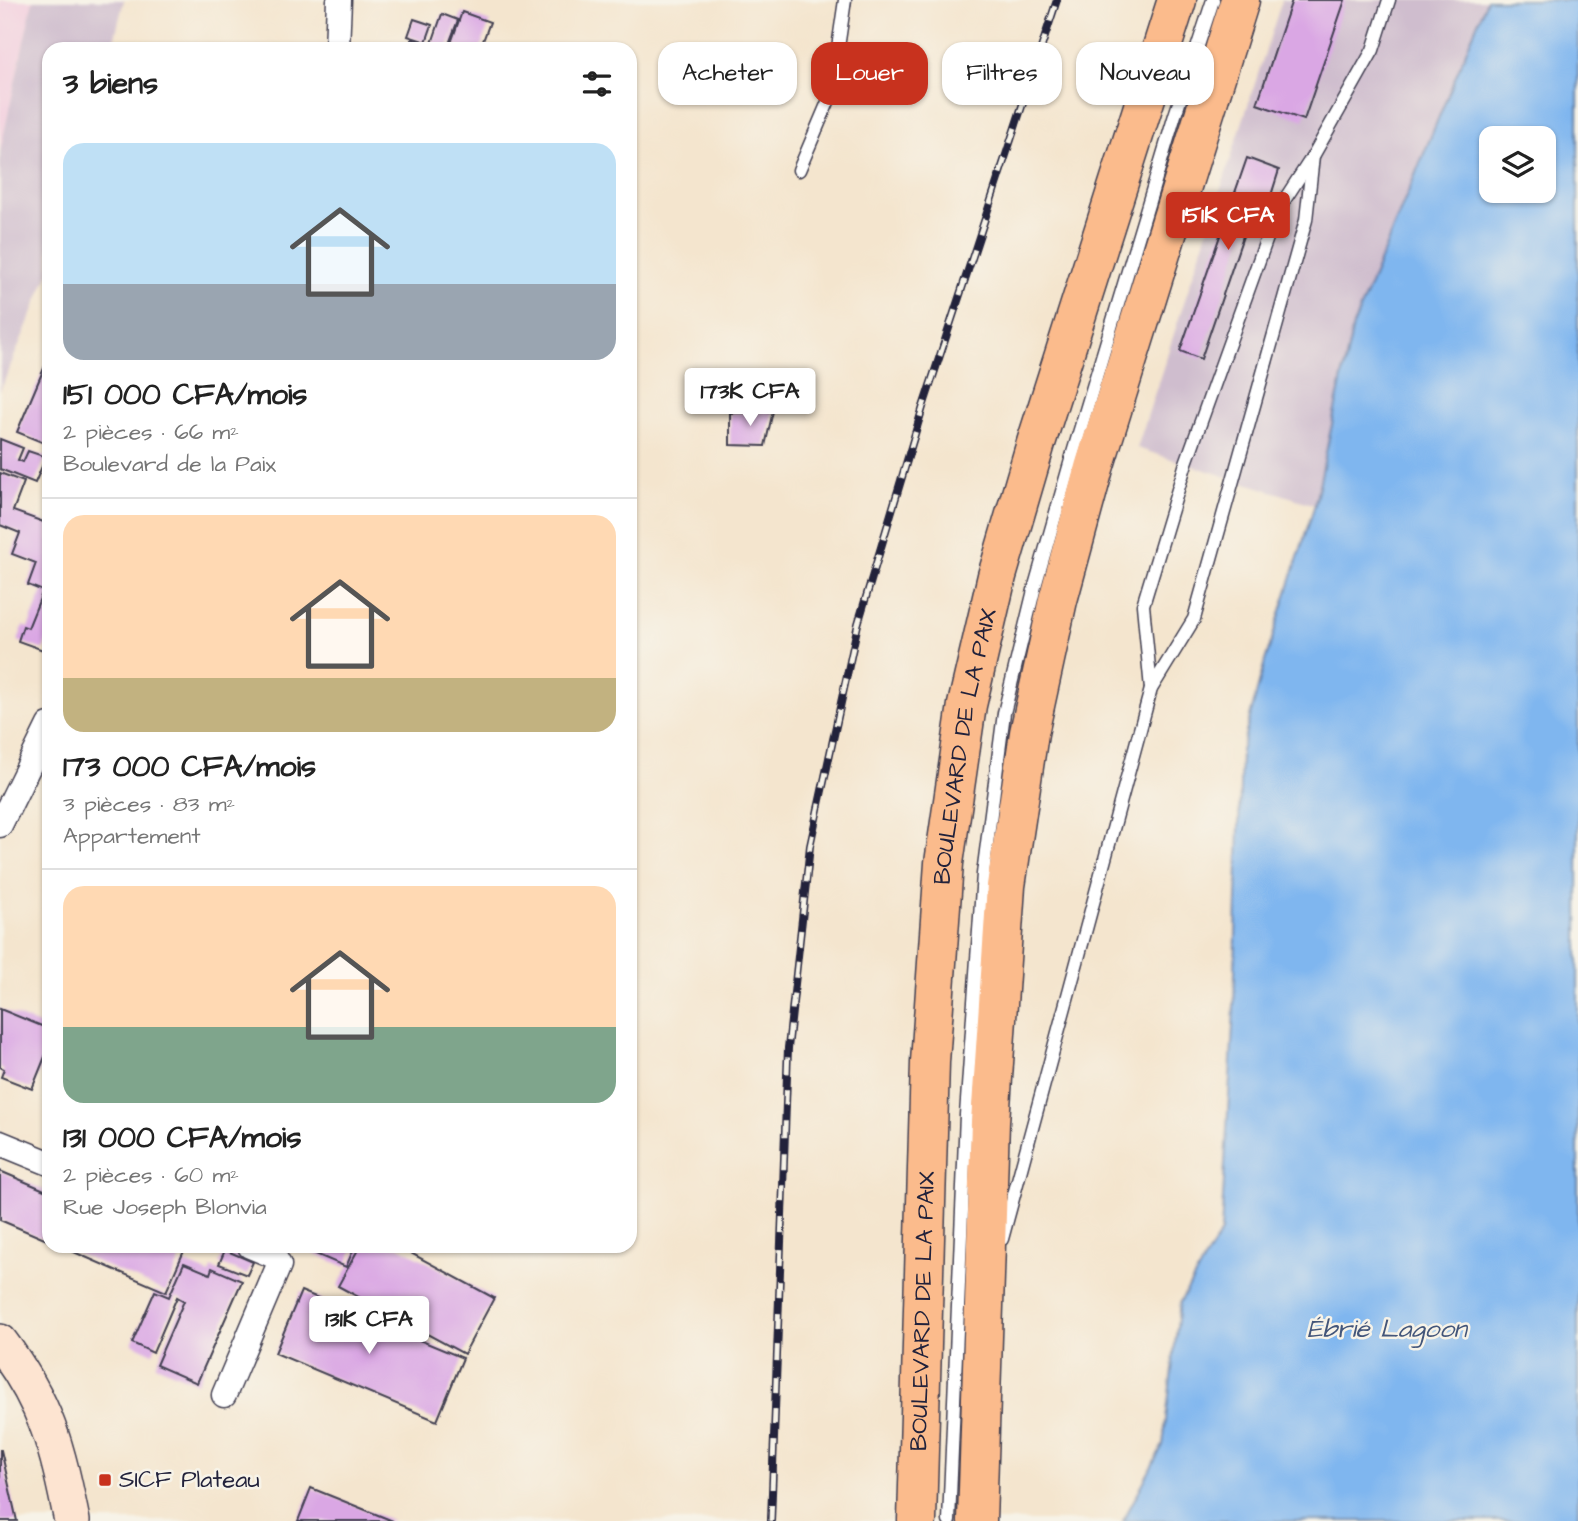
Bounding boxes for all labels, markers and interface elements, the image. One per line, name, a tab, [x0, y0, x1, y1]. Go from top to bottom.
chip: Acheter	[658, 42, 797, 105]
chip: Louer	[811, 42, 928, 105]
chip: Filtres	[942, 42, 1062, 105]
chip: Nouveau	[1076, 42, 1214, 105]
text: 3 biens	[63, 63, 158, 105]
icon: filters	[578, 65, 616, 103]
map controls	[1479, 126, 1556, 203]
button: layers	[1479, 126, 1556, 203]
icon: home	[277, 189, 403, 315]
pin: 151K CFA	[1156, 192, 1300, 252]
text: 151K CFA	[1182, 199, 1274, 231]
pin: 173K CFA	[678, 368, 822, 428]
text: 151 000 CFA/mois	[63, 374, 307, 416]
text: 173K CFA	[701, 375, 799, 407]
text: 2 pièces · 66 m²	[63, 416, 239, 448]
text: Boulevard de la Paix	[63, 448, 276, 480]
icon: home	[277, 561, 403, 687]
street label: BOULEVARD DE LA PAIX	[926, 605, 1006, 886]
text: 173 000 CFA/mois	[63, 746, 316, 788]
text: 3 pièces · 83 m²	[63, 788, 235, 820]
text: Appartement	[63, 820, 201, 852]
icon: home	[277, 932, 403, 1058]
text: 131 000 CFA/mois	[63, 1117, 301, 1159]
text: 2 pièces · 60 m²	[63, 1159, 239, 1191]
street label: BOULEVARD DE LA PAIX	[902, 1171, 944, 1451]
text: Rue Joseph Blonvia	[63, 1191, 267, 1223]
pin: 131K CFA	[297, 1296, 441, 1356]
text: 131K CFA	[325, 1303, 413, 1335]
water label: Ébrié Lagoon	[1307, 1311, 1469, 1348]
place label: SICF Plateau	[119, 1463, 260, 1497]
marker: SICF Plateau	[97, 1472, 113, 1488]

